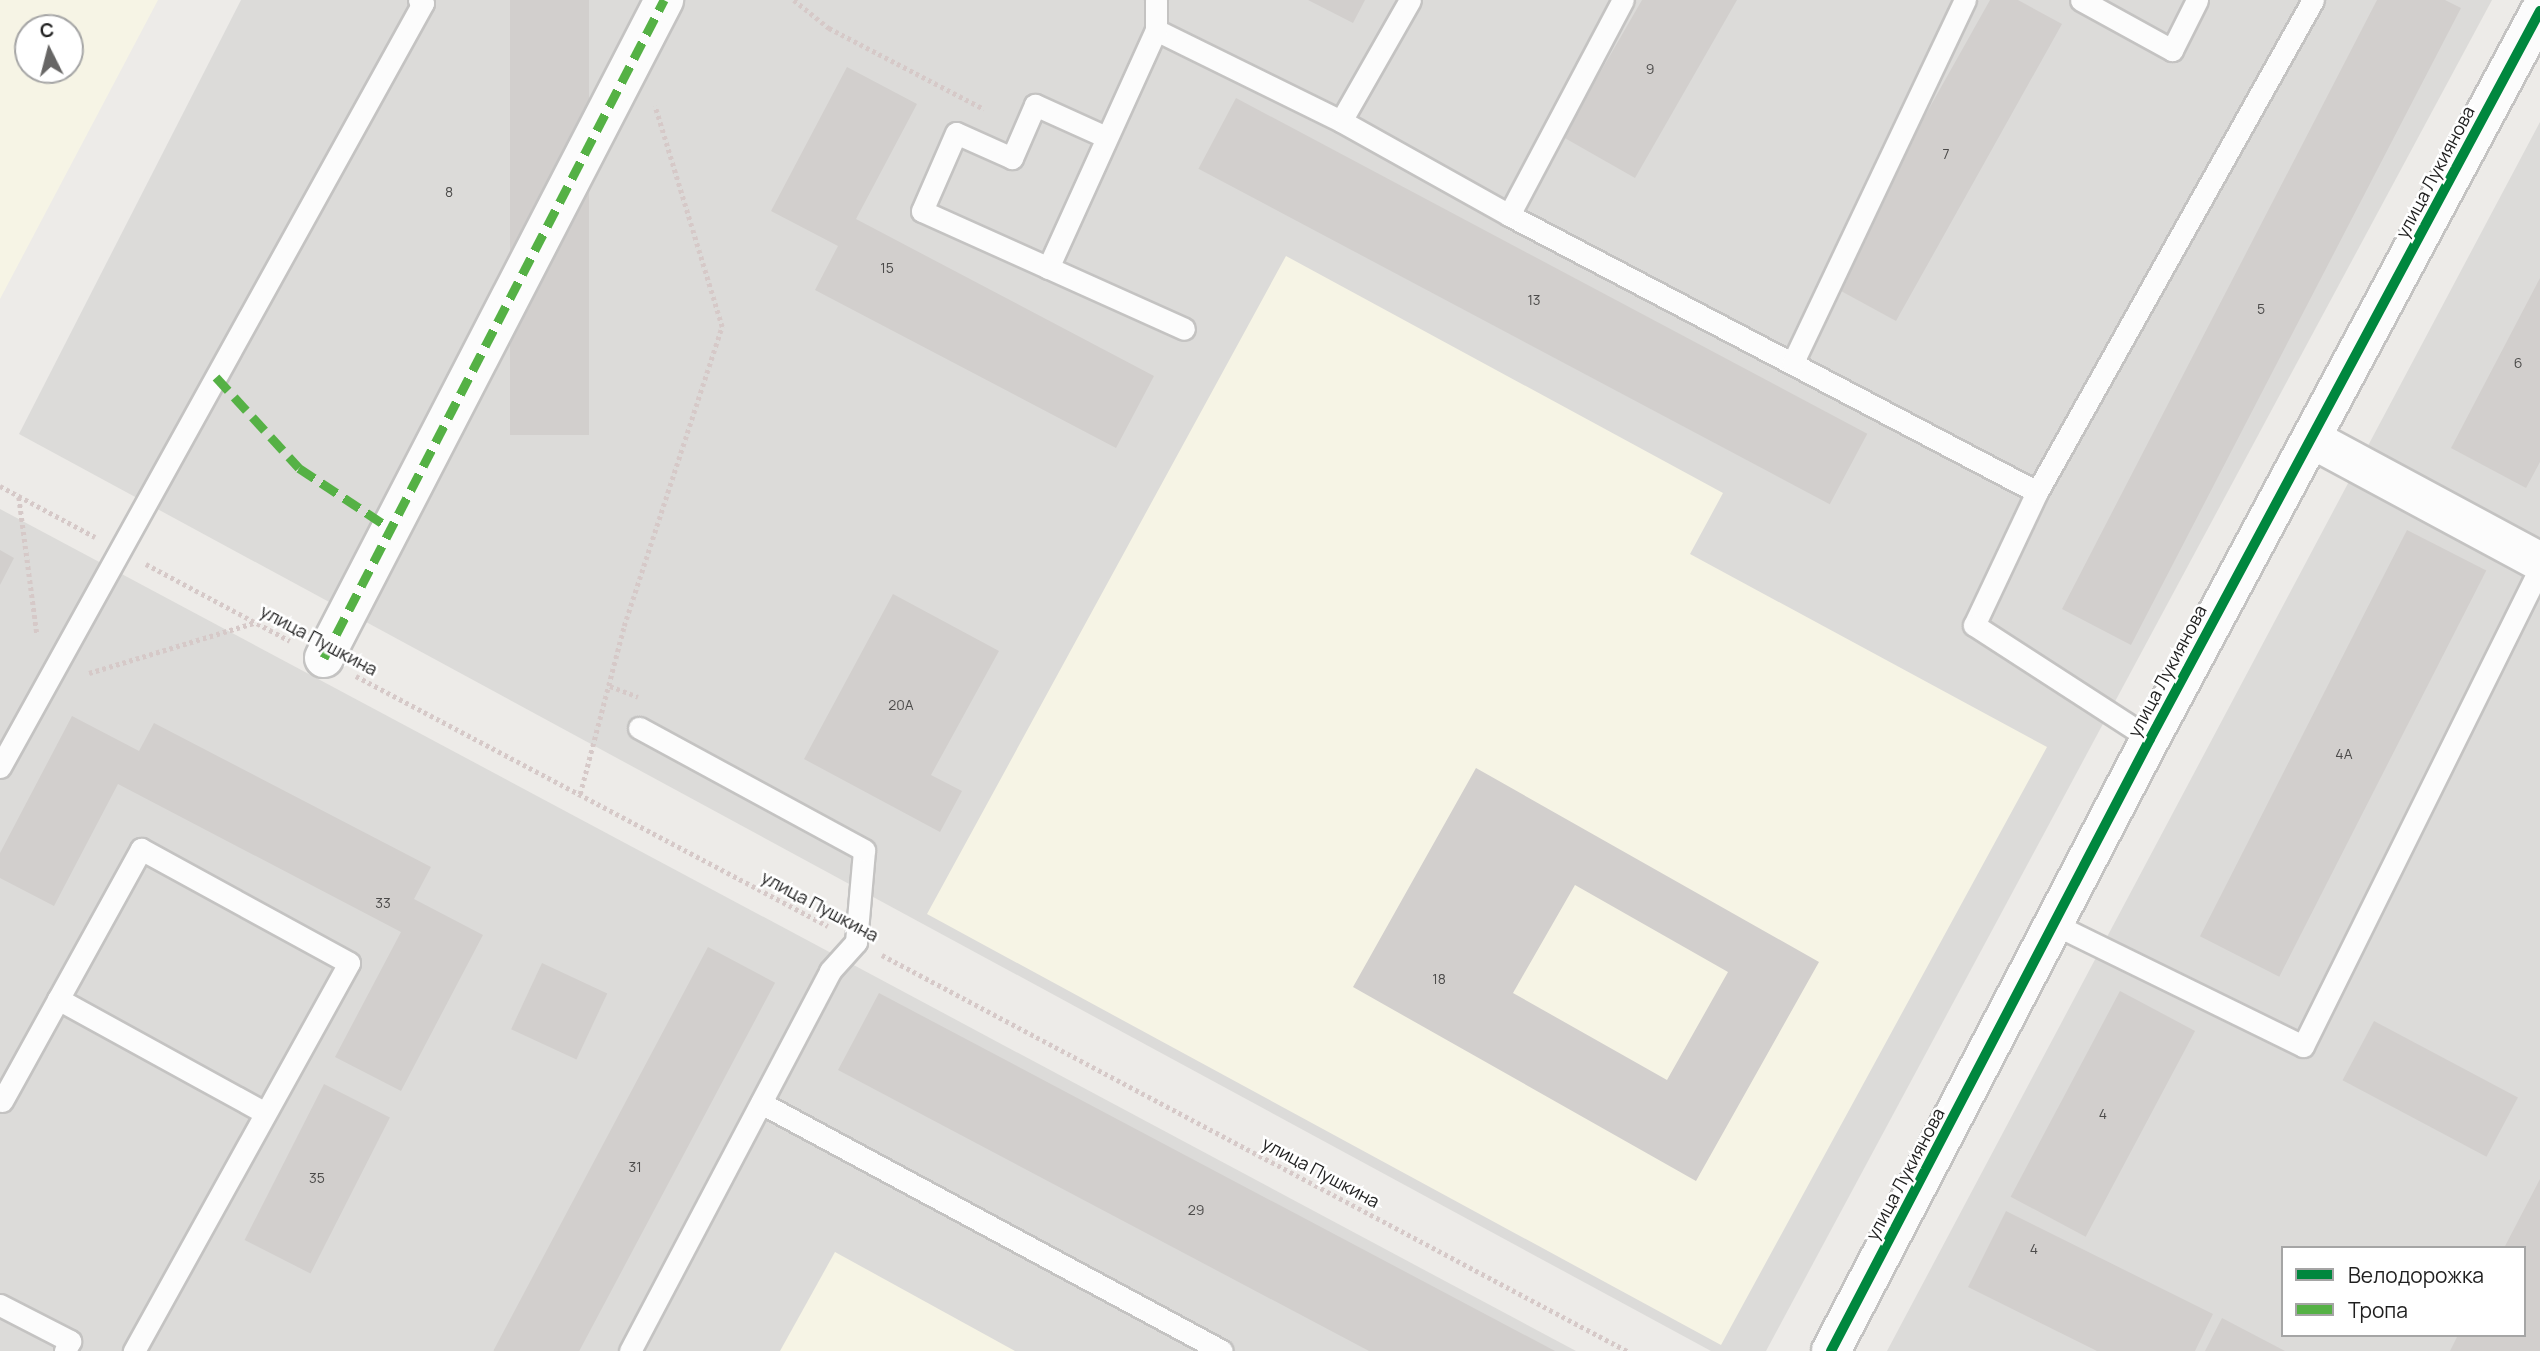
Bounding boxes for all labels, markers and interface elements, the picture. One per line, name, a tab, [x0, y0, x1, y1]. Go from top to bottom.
north arrow	[14, 14, 84, 84]
text: С	[39, 16, 55, 44]
house number: 9	[1646, 61, 1654, 77]
street label: улица Лукиянова	[2391, 102, 2479, 242]
house number: 7	[1942, 146, 1950, 162]
house number: 8	[445, 184, 453, 200]
house number: 15	[880, 260, 894, 276]
house number: 13	[1527, 292, 1541, 308]
house number: 5	[2257, 301, 2265, 317]
house number: 6	[2514, 355, 2522, 371]
street label: улица Пушкина	[257, 600, 381, 680]
street label: улица Лукиянова	[2123, 601, 2211, 741]
house number: 20А	[888, 697, 914, 713]
house number: 4А	[2335, 746, 2353, 762]
street label: улица Пушкина	[758, 866, 882, 946]
house number: 33	[375, 895, 391, 911]
house number: 18	[1432, 971, 1446, 987]
street label: улица Лукиянова	[1861, 1104, 1949, 1244]
house number: 4	[2099, 1106, 2107, 1122]
street label: улица Пушкина	[1259, 1132, 1383, 1212]
house number: 31	[628, 1159, 642, 1175]
house number: 35	[309, 1170, 325, 1186]
house number: 29	[1188, 1202, 1204, 1218]
house number: 4	[2030, 1241, 2038, 1257]
legend	[2281, 1246, 2526, 1337]
text: Велодорожка	[2348, 1261, 2484, 1289]
text: Тропа	[2348, 1296, 2408, 1324]

